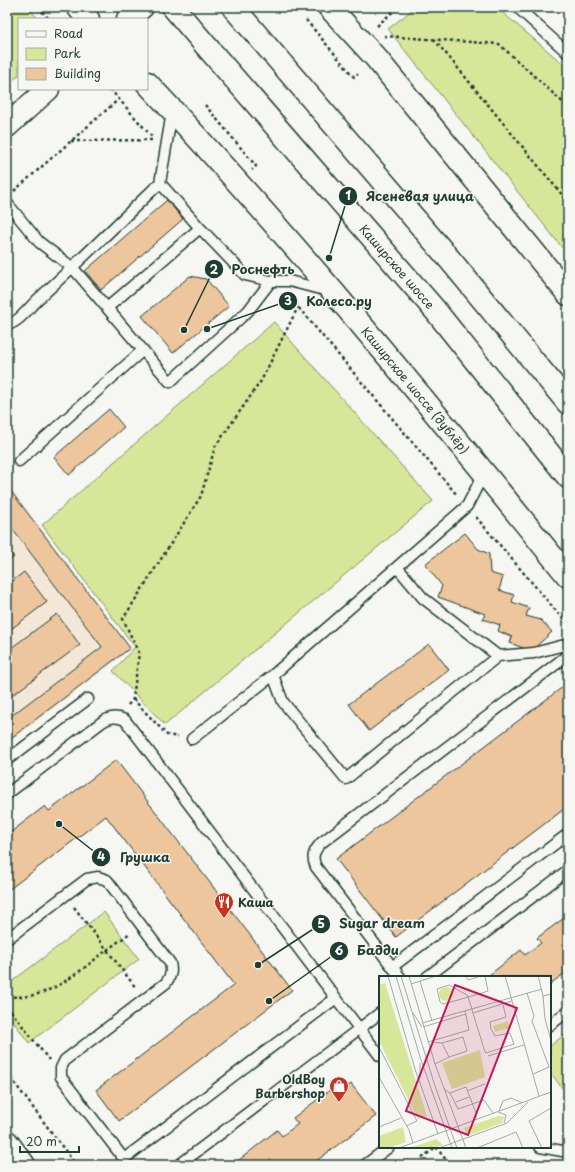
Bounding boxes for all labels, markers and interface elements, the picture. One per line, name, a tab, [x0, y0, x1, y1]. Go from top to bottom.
legend	[18, 18, 148, 90]
text: Road	[54, 24, 83, 42]
text: Park	[54, 44, 81, 62]
text: Building	[54, 64, 101, 82]
callout: Ясеневая улица	[338, 183, 482, 208]
text: 1	[345, 186, 351, 204]
text: Ясеневая улица	[366, 186, 474, 205]
street label: Каширское шоссе	[355, 220, 439, 313]
callout: Роснефть	[204, 257, 303, 282]
text: Роснефть	[231, 259, 295, 278]
text: 2	[210, 260, 219, 278]
callout: Колесо.ру	[278, 289, 380, 314]
text: 3	[284, 291, 292, 309]
text: Колесо.ру	[306, 291, 372, 310]
street label: Каширское шоссе (дублёр)	[357, 323, 474, 457]
callout: Грушка	[91, 845, 178, 870]
text: 4	[97, 847, 105, 865]
text: Грушка	[120, 847, 170, 866]
restaurant icon: Каша	[213, 891, 235, 919]
place label: Каша	[238, 893, 275, 911]
callout: Sugar dream	[311, 911, 434, 936]
text: Sugar dream	[339, 913, 425, 932]
text: 5	[317, 914, 325, 932]
callout: Бадди	[329, 938, 407, 963]
text: Бадди	[357, 940, 399, 959]
text: 6	[335, 941, 344, 959]
inset map	[379, 976, 551, 1148]
place label: OldBoy Barbershop	[255, 1070, 325, 1102]
shop icon: OldBoy Barbershop	[328, 1075, 350, 1103]
scale bar	[20, 1128, 79, 1154]
text: 20 m	[26, 1132, 57, 1150]

